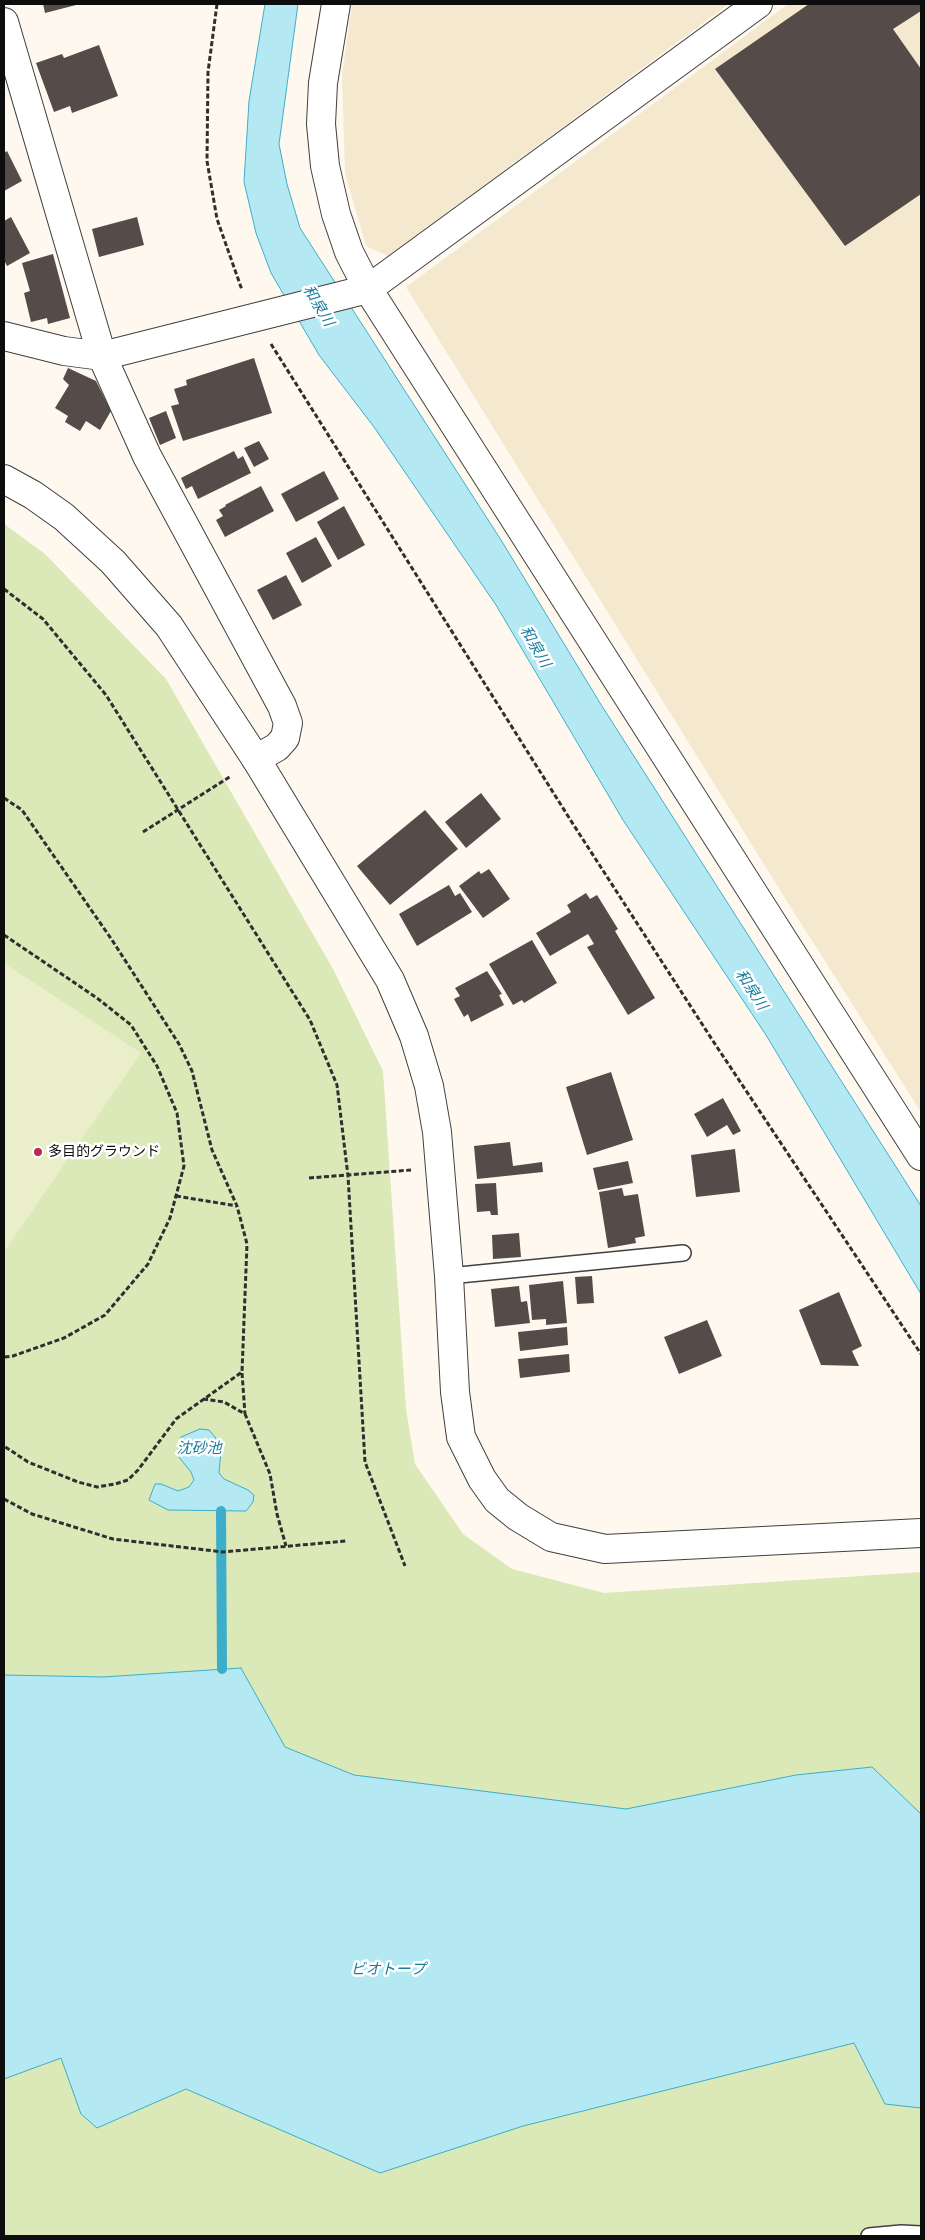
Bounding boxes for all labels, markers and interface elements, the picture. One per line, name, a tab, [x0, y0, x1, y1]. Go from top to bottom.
water label: 和泉川	[299, 282, 337, 330]
water label: 和泉川	[516, 623, 554, 671]
water label: 和泉川	[731, 966, 771, 1014]
place label: 多目的グラウンド	[48, 1144, 160, 1160]
marker: 多目的グラウンド	[32, 1146, 44, 1158]
water label: 沈砂池	[177, 1440, 221, 1458]
water label: ビオトープ	[351, 1961, 425, 1979]

